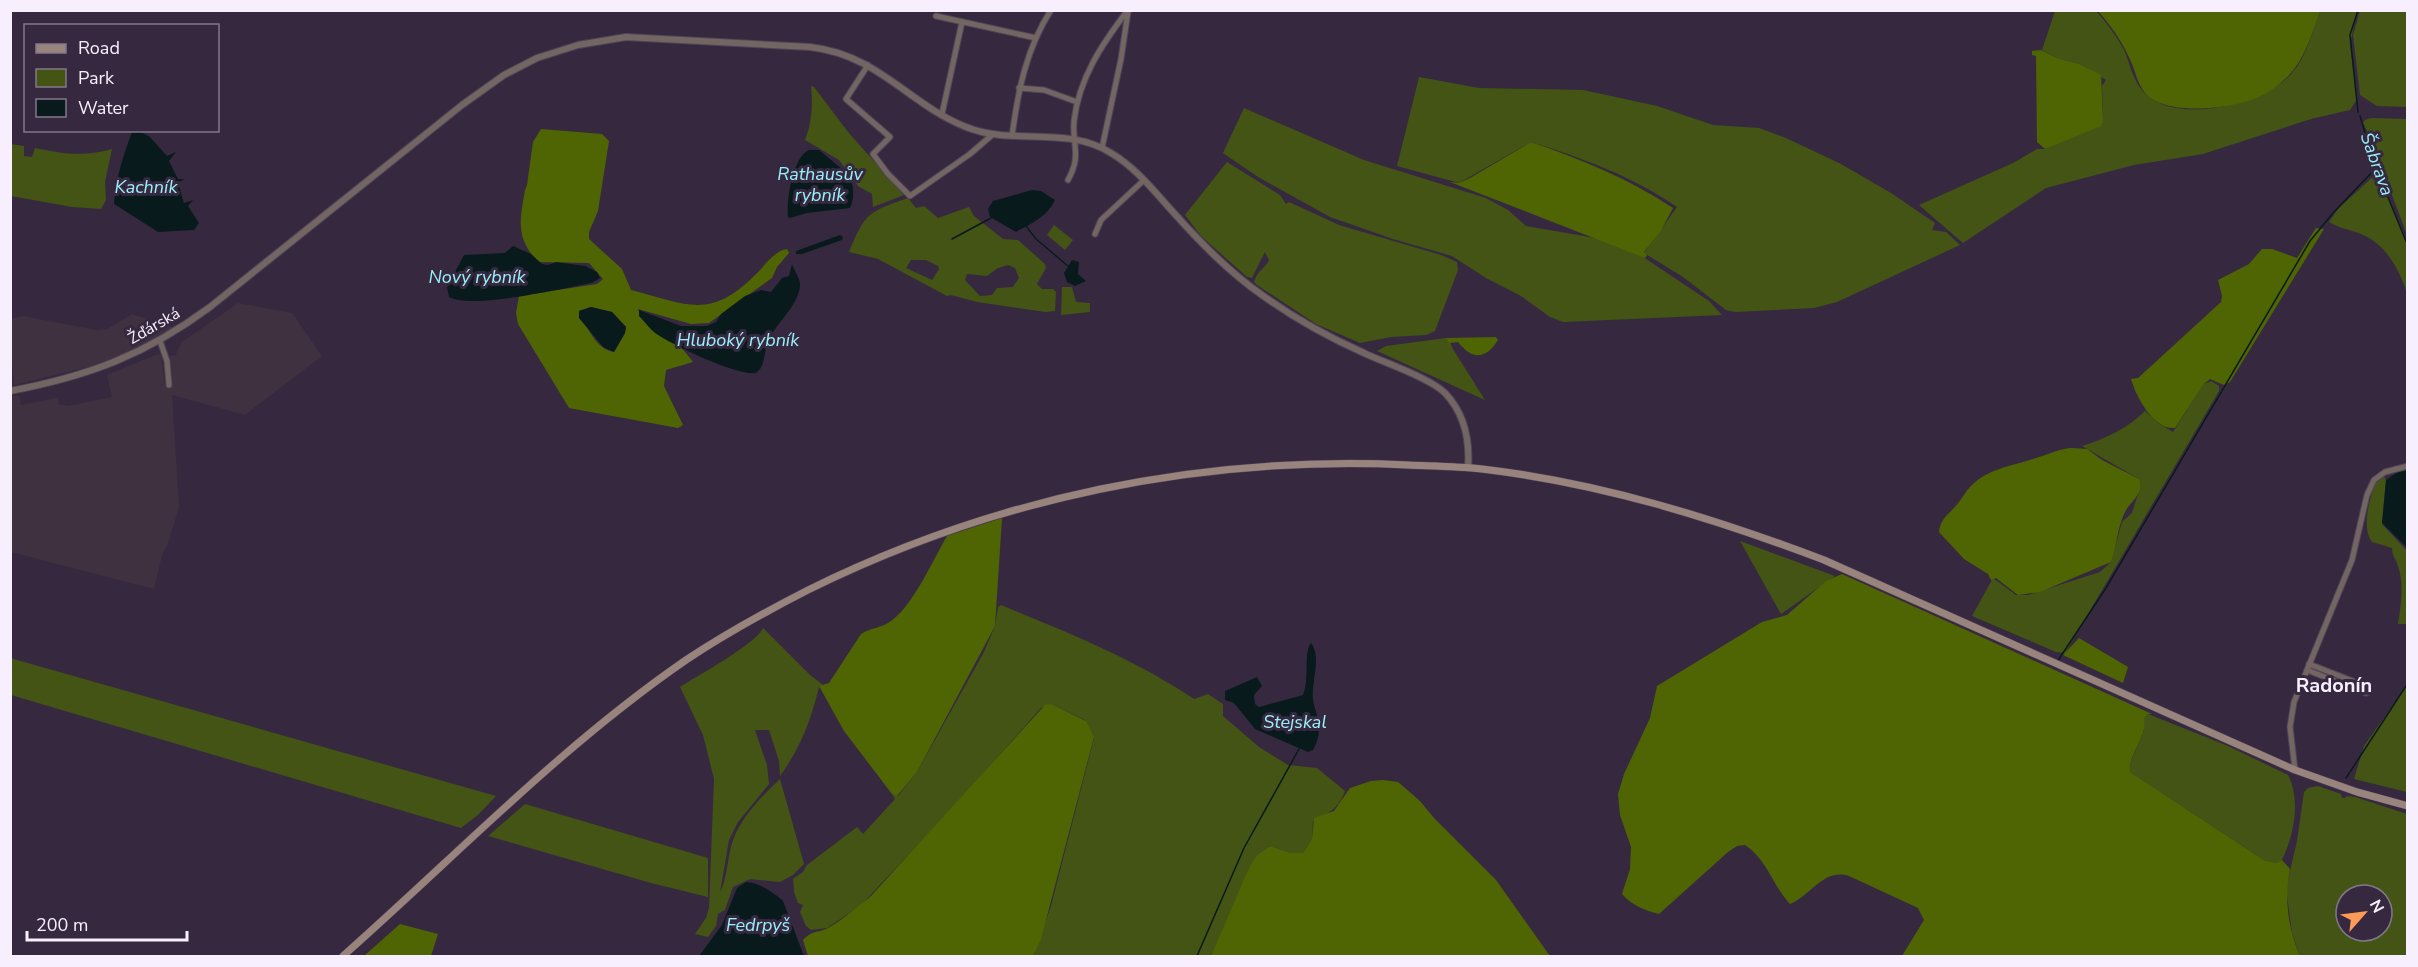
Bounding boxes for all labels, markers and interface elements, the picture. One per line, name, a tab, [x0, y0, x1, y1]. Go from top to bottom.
legend	[24, 24, 219, 132]
text: Road	[78, 36, 120, 60]
text: Park	[78, 66, 115, 90]
text: Water	[78, 96, 129, 120]
water label: Šabrava	[2355, 129, 2399, 199]
water label: Rathausův rybník	[777, 162, 864, 207]
water label: Kachník	[114, 175, 178, 199]
water label: Nový rybník	[428, 265, 527, 289]
street label: Žďárská	[124, 302, 184, 350]
water label: Hluboký rybník	[677, 328, 800, 352]
district label: Radonín	[2296, 672, 2372, 699]
water label: Stejskal	[1263, 710, 1327, 734]
north arrow	[2334, 883, 2394, 943]
text: N	[2364, 896, 2389, 917]
scale bar	[27, 904, 188, 942]
text: 200 m	[36, 913, 88, 937]
water label: Fedrpyš	[726, 913, 790, 937]

